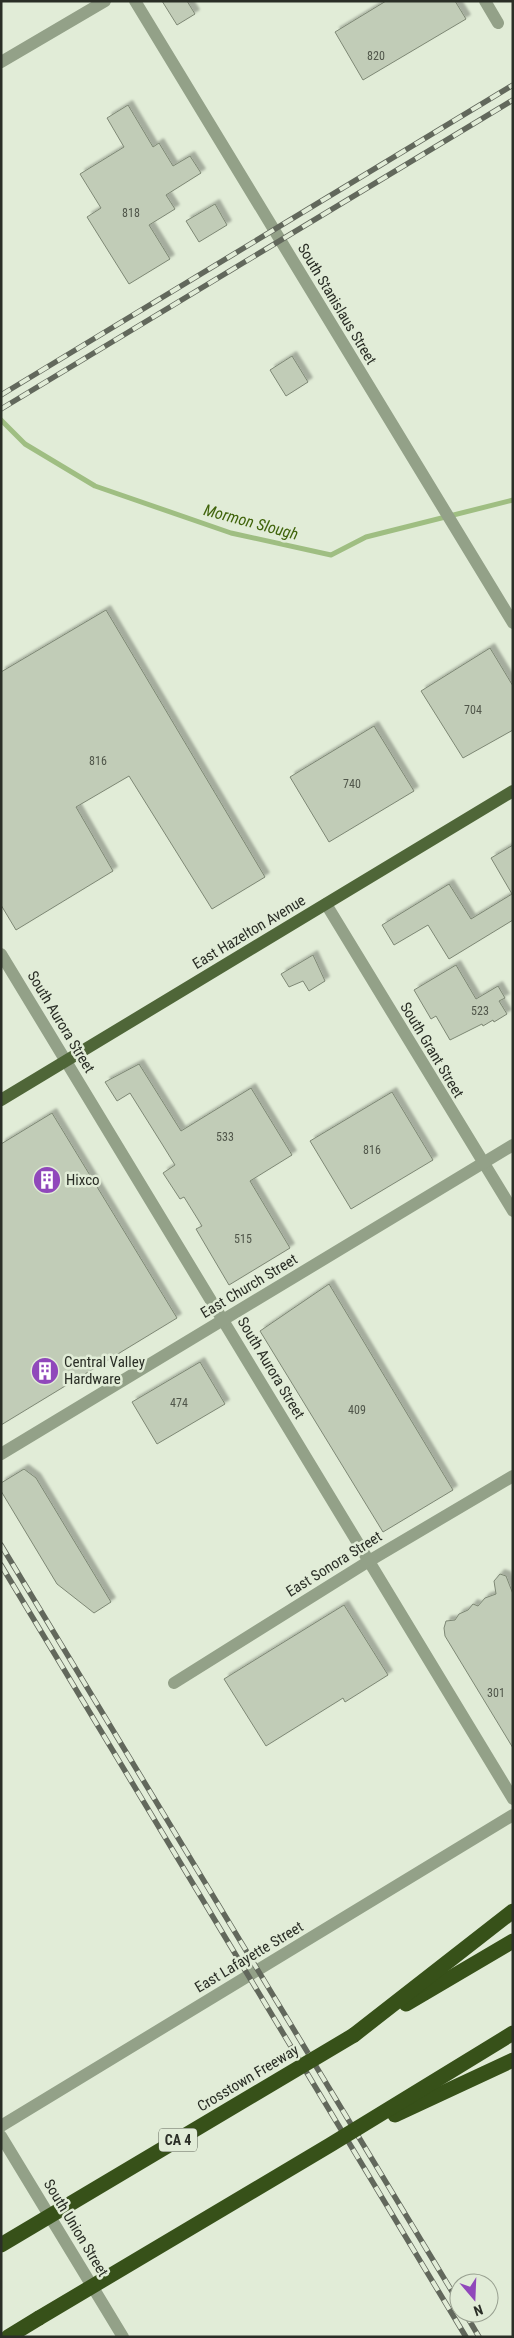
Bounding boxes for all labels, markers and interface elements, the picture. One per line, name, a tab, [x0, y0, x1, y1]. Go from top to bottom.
house number: 820	[367, 49, 385, 63]
house number: 818	[122, 206, 140, 220]
street label: South Stanislaus Street	[294, 240, 380, 368]
water label: Mormon Slough	[202, 500, 300, 544]
house number: 704	[464, 703, 482, 717]
house number: 816	[89, 754, 107, 768]
house number: 740	[343, 777, 361, 791]
street label: East Hazelton Avenue	[189, 891, 309, 973]
street label: South Aurora Street	[24, 968, 98, 1076]
street label: South Grant Street	[396, 999, 468, 1101]
house number: 523	[471, 1004, 489, 1018]
house number: 533	[216, 1130, 234, 1144]
house number: 816	[363, 1143, 381, 1157]
building icon: Hixco	[32, 1165, 62, 1195]
place label: Hixco	[66, 1171, 100, 1189]
house number: 515	[234, 1232, 252, 1246]
street label: East Church Street	[197, 1250, 301, 1322]
street label: South Aurora Street	[234, 1314, 308, 1422]
place label: Central Valley Hardware	[64, 1353, 145, 1388]
building icon: Central Valley Hardware	[30, 1356, 60, 1386]
house number: 474	[170, 1396, 188, 1410]
house number: 409	[348, 1403, 366, 1417]
street label: East Sonora Street	[283, 1527, 385, 1601]
house number: 301	[487, 1686, 505, 1700]
street label: East Lafayette Street	[192, 1918, 306, 1996]
street label: Crosstown Freeway	[194, 2041, 302, 2115]
road number: CA 4	[159, 2128, 197, 2152]
street label: South Union Street	[40, 2176, 112, 2280]
north arrow	[449, 2273, 499, 2323]
text: N	[472, 2301, 485, 2319]

